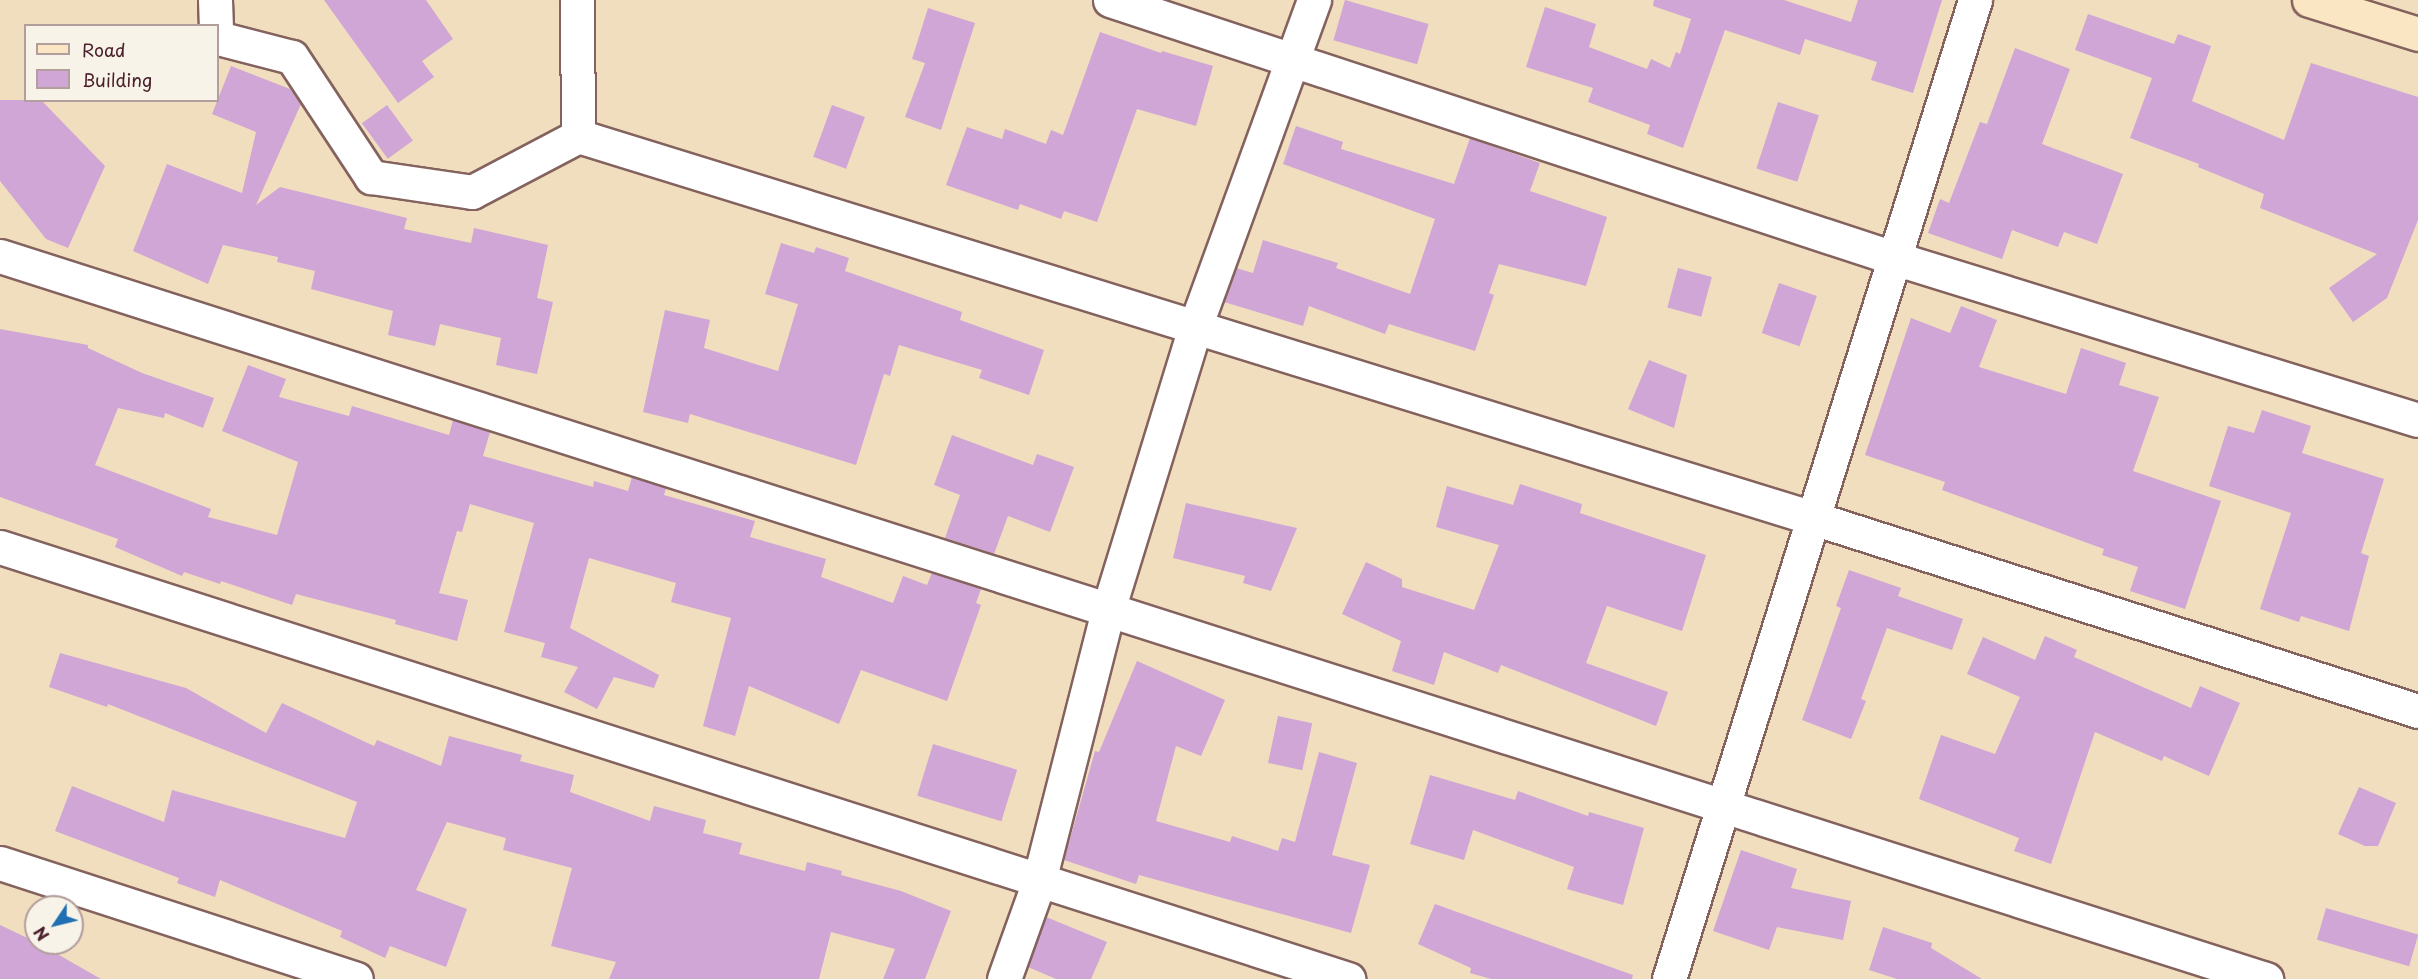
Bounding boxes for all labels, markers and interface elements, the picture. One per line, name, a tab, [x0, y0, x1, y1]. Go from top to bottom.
legend	[24, 24, 219, 102]
text: Road	[82, 36, 126, 63]
text: Building	[82, 66, 152, 93]
north arrow	[24, 895, 84, 955]
text: N	[27, 922, 54, 946]

